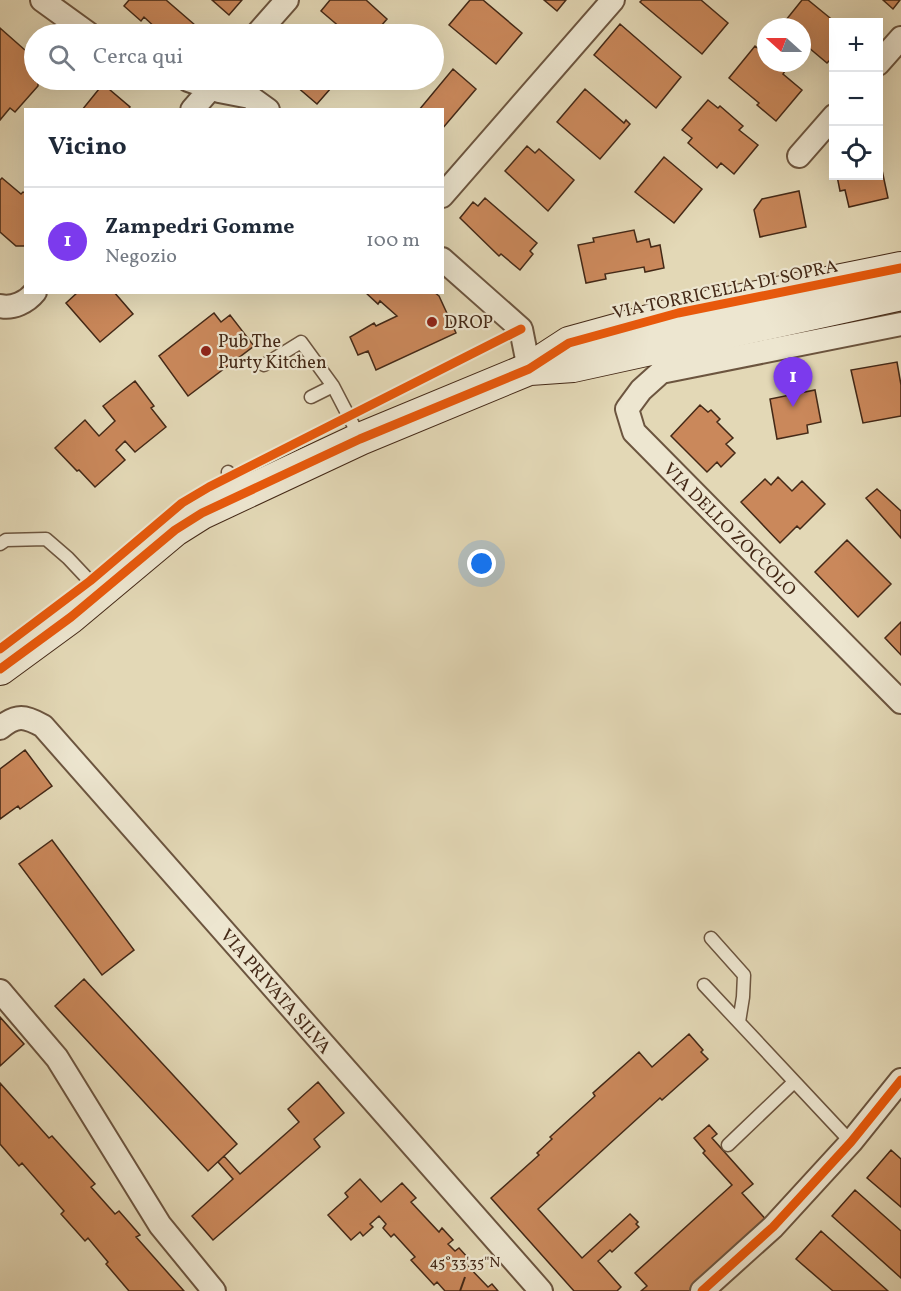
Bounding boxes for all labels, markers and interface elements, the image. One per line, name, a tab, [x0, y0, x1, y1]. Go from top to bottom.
north arrow	[757, 18, 811, 72]
map controls	[829, 18, 883, 180]
button: +	[829, 18, 883, 72]
search box	[24, 24, 444, 90]
icon: search	[45, 41, 78, 74]
text: Cerca qui	[93, 42, 183, 73]
button: −	[829, 72, 883, 126]
button: locate	[829, 126, 883, 180]
text: Vicino	[48, 129, 127, 165]
text: Zampedri Gomme	[105, 212, 294, 243]
text: 1	[63, 227, 72, 255]
text: 100 m	[366, 227, 420, 255]
text: Negozio	[105, 243, 177, 271]
street label: VIA TORRICELLA DI SOPRA	[610, 254, 841, 327]
place label: DROP	[444, 311, 493, 336]
marker: DROP	[425, 315, 439, 329]
place label: Pub The Purty Kitchen	[218, 330, 327, 376]
marker: Pub The Purty Kitchen	[199, 344, 213, 358]
pin: 1	[774, 358, 812, 407]
street label: VIA DELLO ZOCCOLO	[657, 458, 801, 602]
your location	[467, 549, 496, 578]
street label: VIA PRIVATA SILVA	[213, 924, 336, 1060]
text: 45°33'35"N	[430, 1253, 500, 1274]

